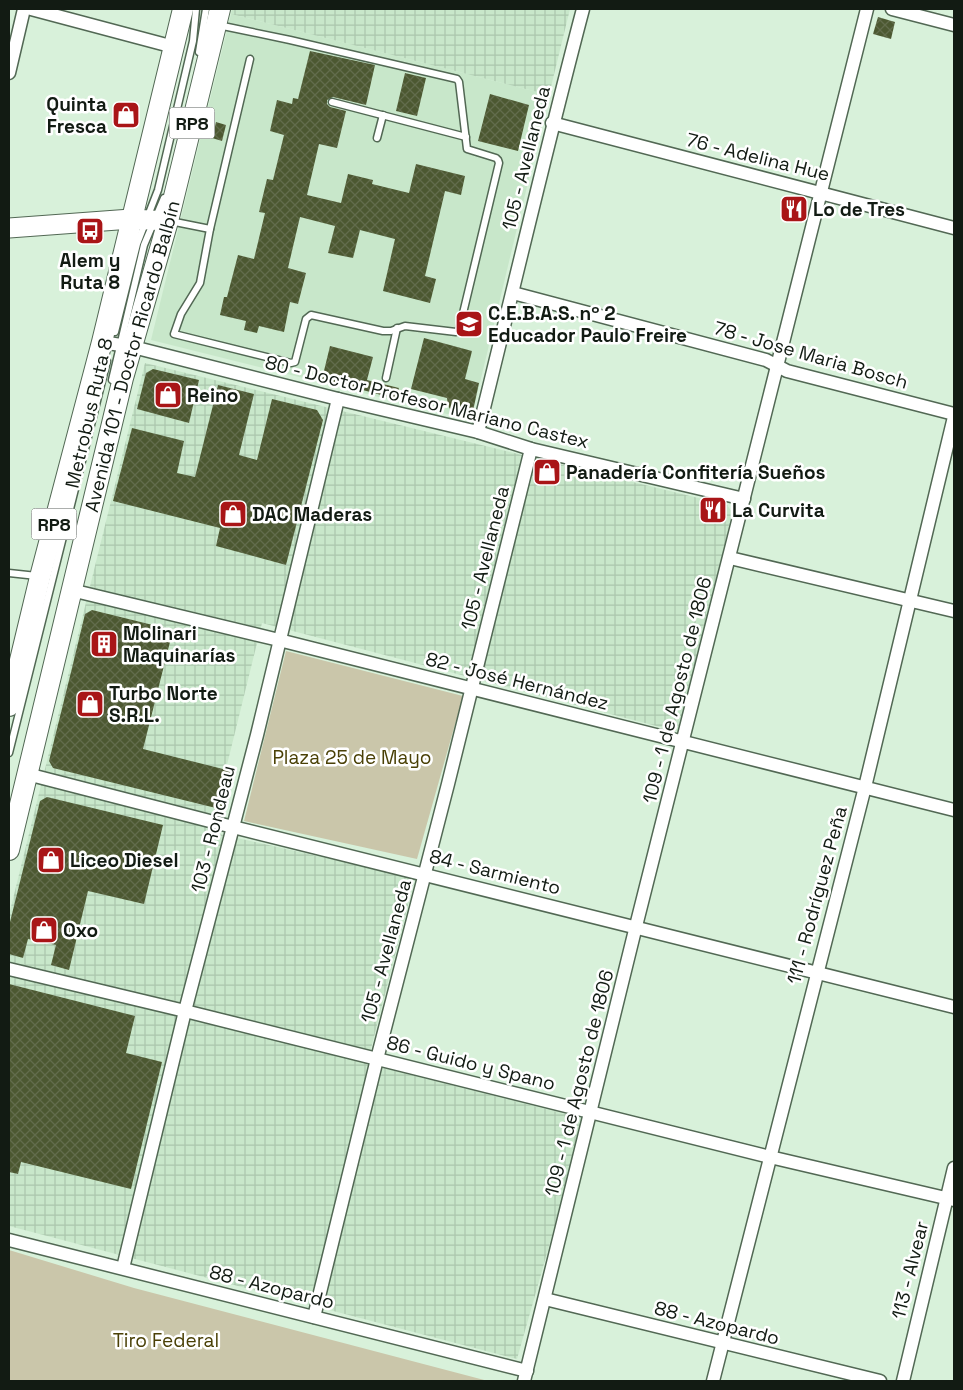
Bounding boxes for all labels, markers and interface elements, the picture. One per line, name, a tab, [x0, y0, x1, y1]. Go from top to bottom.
street label: 105 - Avellaneda	[496, 83, 556, 233]
place label: Quinta Fresca	[46, 92, 107, 139]
shop icon: Quinta Fresca	[111, 100, 141, 130]
road number: RP8	[170, 108, 214, 138]
street label: 76 - Adelina Hue	[684, 127, 832, 187]
restaurant icon: Lo de Tres	[779, 194, 809, 224]
place label: Lo de Tres	[813, 197, 905, 222]
street label: Avenida 101 - Doctor Ricardo Balbín	[79, 198, 185, 514]
bus stop icon: Alem y Ruta 8	[75, 216, 105, 246]
place label: Alem y Ruta 8	[60, 248, 120, 295]
place label: C.E.B.A.S. nº 2 Educador Paulo Freire	[488, 301, 687, 348]
school or university icon: C.E.B.A.S. nº 2 Educador Paulo Freire	[454, 309, 484, 339]
street label: 78 - Jose Maria Bosch	[711, 315, 911, 395]
street label: Metrobus Ruta 8	[60, 335, 118, 491]
street label: 80 - Doctor Profesor Mariano Castex	[262, 350, 592, 454]
shop icon: Reino	[153, 380, 183, 410]
place label: Reino	[187, 383, 238, 408]
shop icon: Panadería Confitería Sueños	[532, 457, 562, 487]
place label: Panadería Confitería Sueños	[566, 460, 826, 485]
street label: 105 - Avellaneda	[455, 483, 515, 633]
restaurant icon: La Curvita	[698, 495, 728, 525]
place label: La Curvita	[732, 498, 825, 523]
shop icon: DAC Maderas	[218, 499, 248, 529]
place label: DAC Maderas	[252, 502, 372, 527]
road number: RP8	[32, 508, 76, 540]
street label: 109 - 1 de Agosto de 1806	[637, 574, 717, 806]
place label: Molinari Maquinarías	[123, 621, 236, 668]
building icon: Molinari Maquinarías	[89, 629, 119, 659]
street label: 82 - José Hernández	[423, 646, 611, 716]
place label: Turbo Norte S.R.L.	[109, 681, 218, 728]
shop icon: Turbo Norte S.R.L.	[75, 689, 105, 719]
park label: Plaza 25 de Mayo	[272, 745, 432, 770]
street label: 103 - Rondeau	[185, 763, 241, 895]
street label: 111 - Rodríguez Peña	[781, 803, 853, 987]
street label: 84 - Sarmiento	[427, 844, 563, 900]
shop icon: Liceo Diesel	[36, 845, 66, 875]
place label: Liceo Diesel	[70, 848, 179, 873]
street label: 105 - Avellaneda	[355, 876, 417, 1026]
shop icon: Oxo	[29, 915, 59, 945]
place label: Oxo	[63, 918, 98, 943]
street label: 109 - 1 de Agosto de 1806	[539, 967, 619, 1199]
street label: 86 - Guido y Spano	[384, 1030, 558, 1096]
street label: 113 - Alvear	[886, 1218, 934, 1322]
street label: 88 - Azopardo	[207, 1259, 337, 1315]
street label: 88 - Azopardo	[652, 1295, 782, 1351]
park label: Tiro Federal	[113, 1328, 219, 1353]

